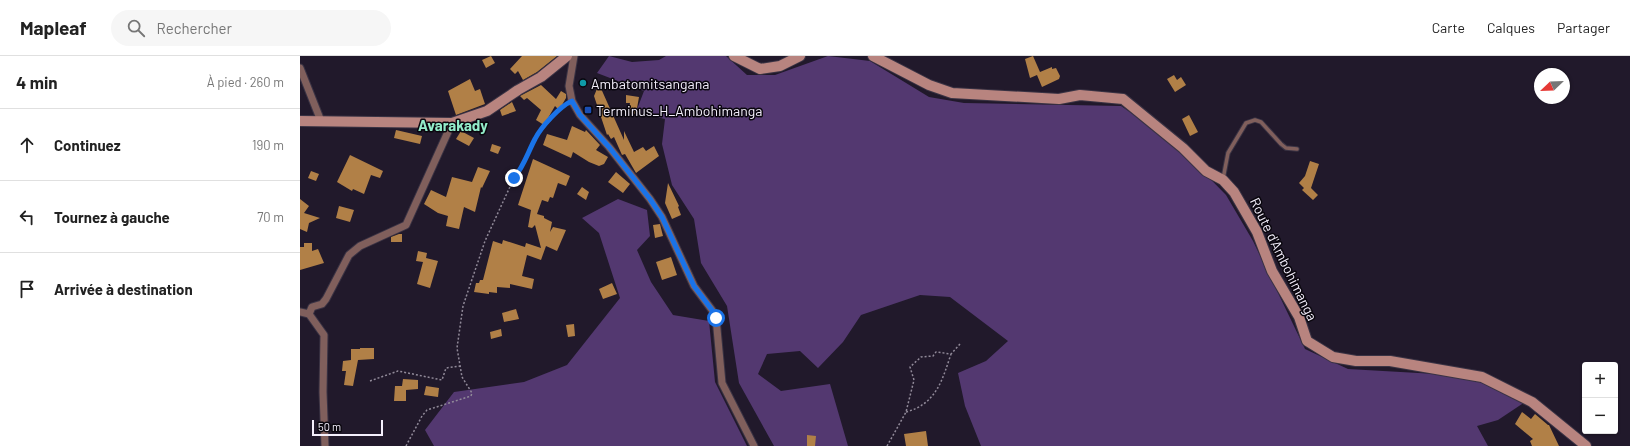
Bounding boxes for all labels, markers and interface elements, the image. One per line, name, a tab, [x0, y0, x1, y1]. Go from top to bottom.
search box	[111, 10, 391, 46]
text: Mapleaf	[20, 16, 87, 39]
icon: search	[125, 17, 147, 39]
text: Rechercher	[157, 19, 232, 37]
text: Carte	[1432, 19, 1465, 36]
text: Calques	[1487, 19, 1535, 36]
text: Partager	[1557, 19, 1610, 36]
north arrow	[1534, 68, 1570, 104]
text: 4 min	[16, 72, 58, 92]
text: À pied · 260 m	[207, 74, 284, 90]
place label: Ambatomitsangana	[591, 75, 709, 92]
marker: Ambatomitsangana	[578, 78, 588, 88]
place label: Terminus_H_Ambohimanga	[596, 102, 762, 119]
marker: Terminus_H_Ambohimanga	[583, 105, 593, 115]
district label: Avarakady	[418, 116, 488, 134]
icon: ahead	[16, 134, 38, 156]
text: Continuez	[54, 136, 121, 154]
text: 190 m	[252, 137, 284, 153]
route end	[505, 169, 523, 187]
street label: Route d'Ambohimanga	[1247, 195, 1321, 323]
icon: left	[16, 206, 38, 228]
text: Tournez à gauche	[54, 208, 170, 226]
text: 70 m	[257, 209, 284, 225]
icon: arrive	[16, 278, 38, 300]
text: Arrivée à destination	[54, 280, 193, 298]
route start	[707, 309, 725, 327]
map controls	[1582, 362, 1618, 434]
button: +	[1582, 362, 1618, 398]
button: −	[1582, 398, 1618, 434]
scale bar	[312, 418, 383, 437]
text: 50 m	[318, 420, 341, 433]

